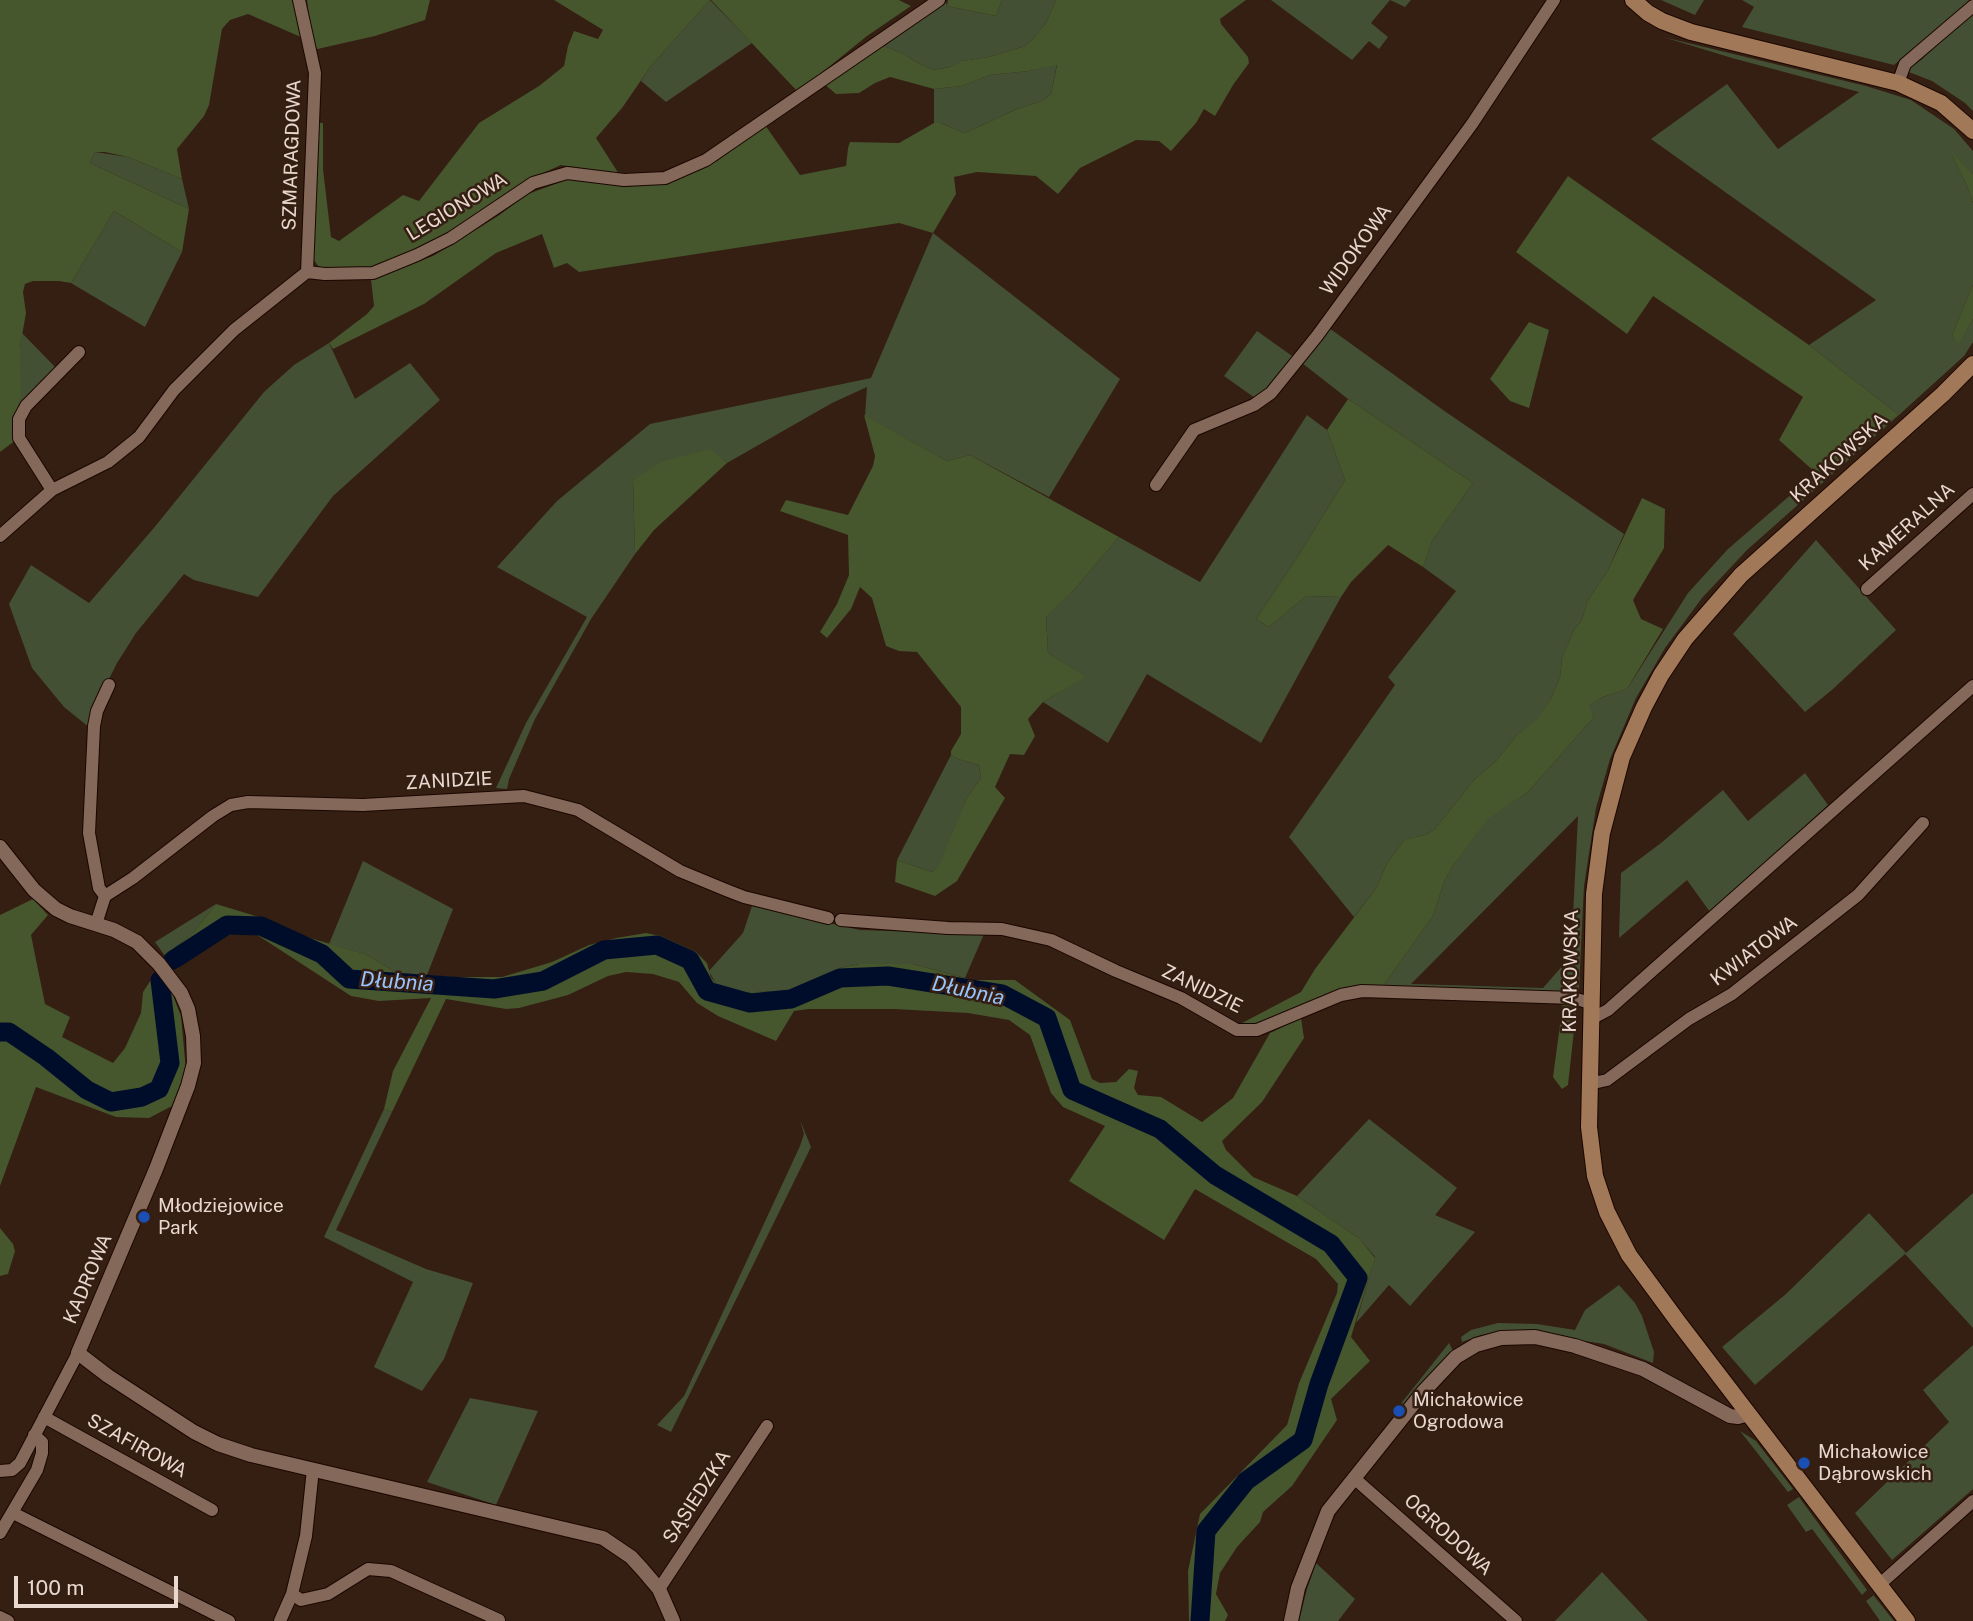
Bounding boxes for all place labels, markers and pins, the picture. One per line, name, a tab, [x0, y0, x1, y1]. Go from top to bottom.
place label: Młodziejowice Park	[158, 1195, 284, 1239]
marker: Młodziejowice Park	[136, 1209, 152, 1225]
place label: Michałowice Ogrodowa	[1413, 1389, 1524, 1433]
marker: Michałowice Ogrodowa	[1391, 1403, 1407, 1419]
place label: Michałowice Dąbrowskich	[1818, 1441, 1932, 1485]
marker: Michałowice Dąbrowskich	[1796, 1455, 1812, 1471]

